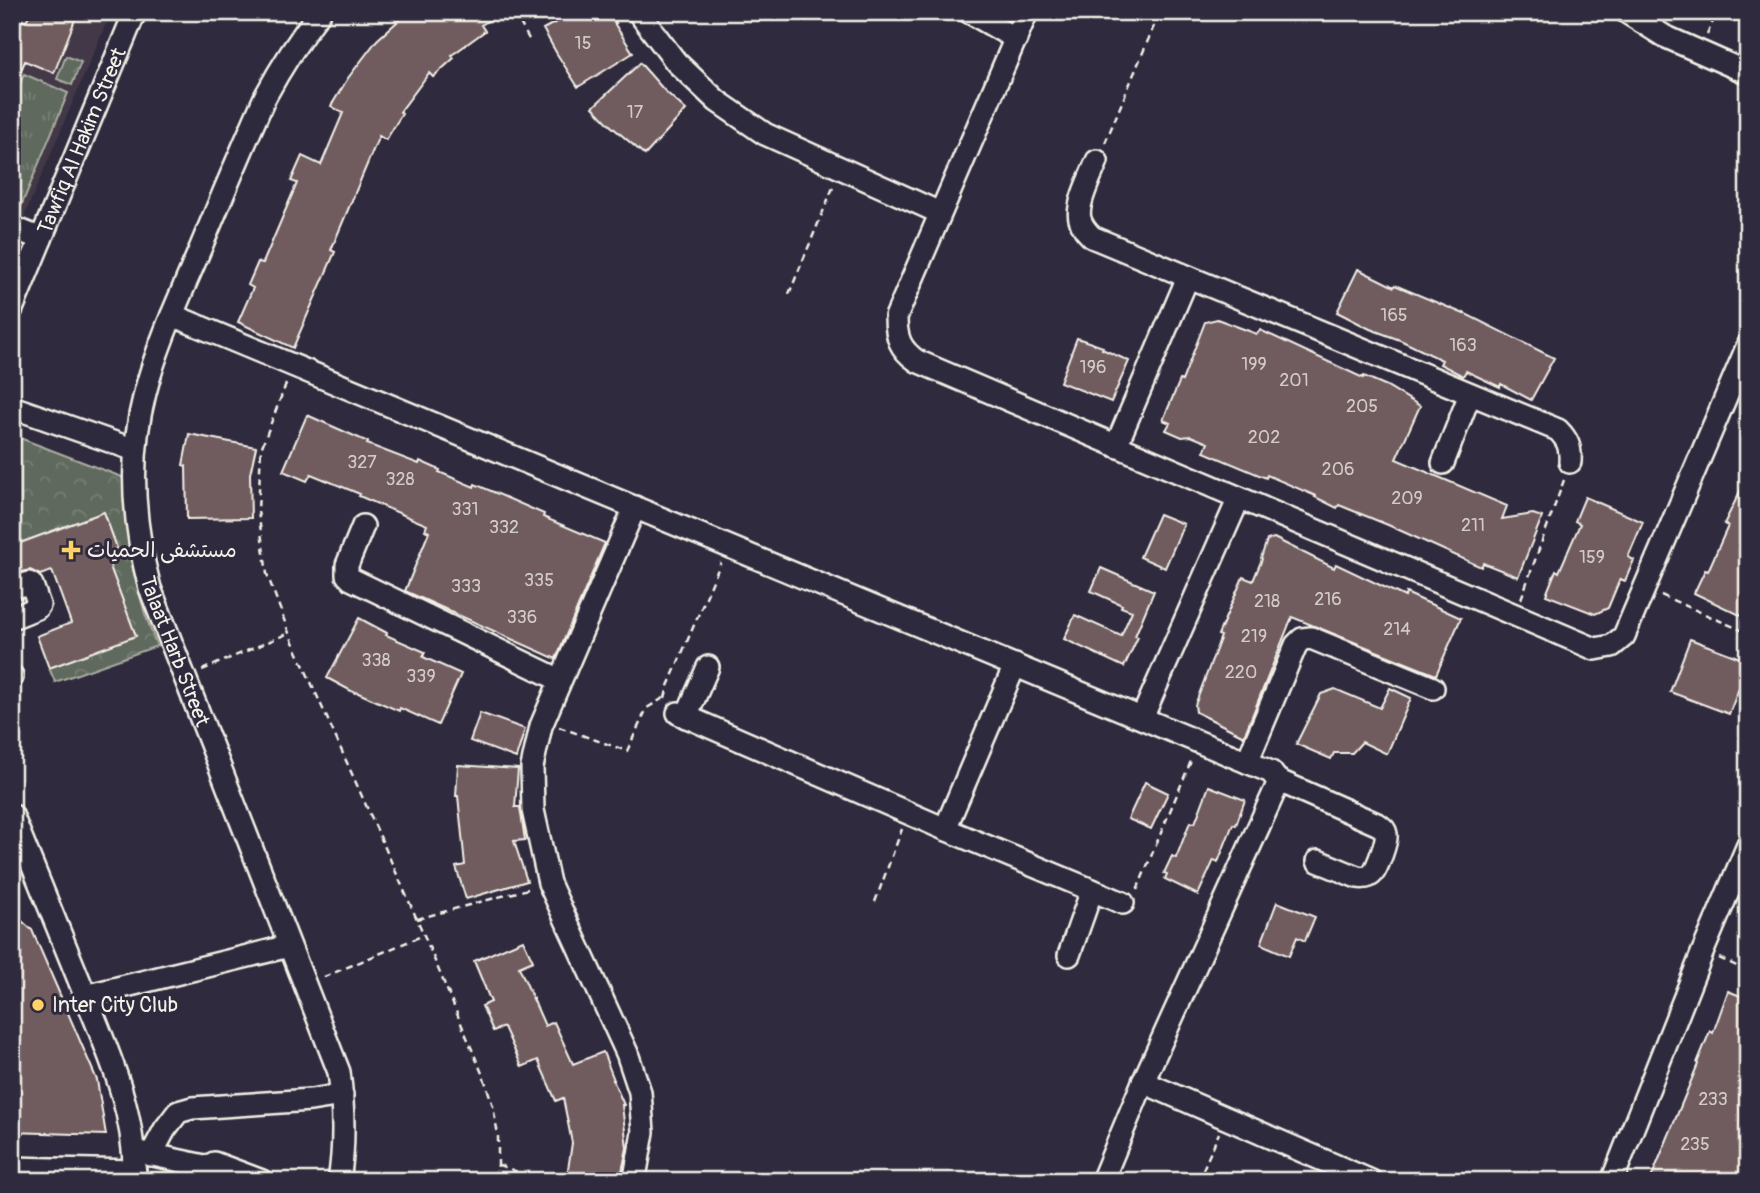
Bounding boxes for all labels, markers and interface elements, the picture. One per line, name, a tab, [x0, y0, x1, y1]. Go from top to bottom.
house number: 15	[575, 32, 591, 55]
street label: Tawfiq Al Hakim Street	[31, 43, 132, 238]
house number: 17	[627, 101, 644, 124]
house number: 165	[1380, 304, 1408, 327]
house number: 163	[1449, 334, 1477, 357]
house number: 199	[1241, 353, 1267, 376]
house number: 196	[1080, 356, 1106, 379]
house number: 201	[1279, 369, 1309, 392]
house number: 205	[1346, 395, 1378, 418]
house number: 202	[1248, 426, 1280, 449]
house number: 327	[347, 451, 377, 474]
house number: 206	[1322, 458, 1354, 481]
house number: 328	[385, 468, 415, 491]
house number: 209	[1391, 487, 1423, 510]
house number: 331	[451, 498, 479, 521]
house number: 211	[1461, 514, 1485, 537]
house number: 332	[489, 516, 519, 539]
place label: مستشفى الحميات	[87, 537, 237, 564]
marker: مستشفى الحميات	[61, 540, 81, 560]
house number: 159	[1579, 546, 1605, 569]
house number: 335	[524, 569, 554, 592]
street label: Talaat Harb Street	[134, 573, 216, 731]
house number: 333	[451, 575, 481, 598]
house number: 216	[1314, 588, 1342, 611]
house number: 218	[1254, 590, 1280, 613]
house number: 336	[507, 606, 537, 629]
house number: 214	[1383, 618, 1411, 641]
house number: 219	[1241, 625, 1267, 648]
house number: 338	[361, 649, 391, 672]
house number: 220	[1225, 661, 1257, 684]
house number: 339	[406, 665, 436, 688]
place label: Inter City Club	[52, 992, 178, 1019]
marker: Inter City Club	[30, 997, 46, 1013]
house number: 233	[1698, 1088, 1728, 1111]
house number: 235	[1680, 1133, 1710, 1156]

